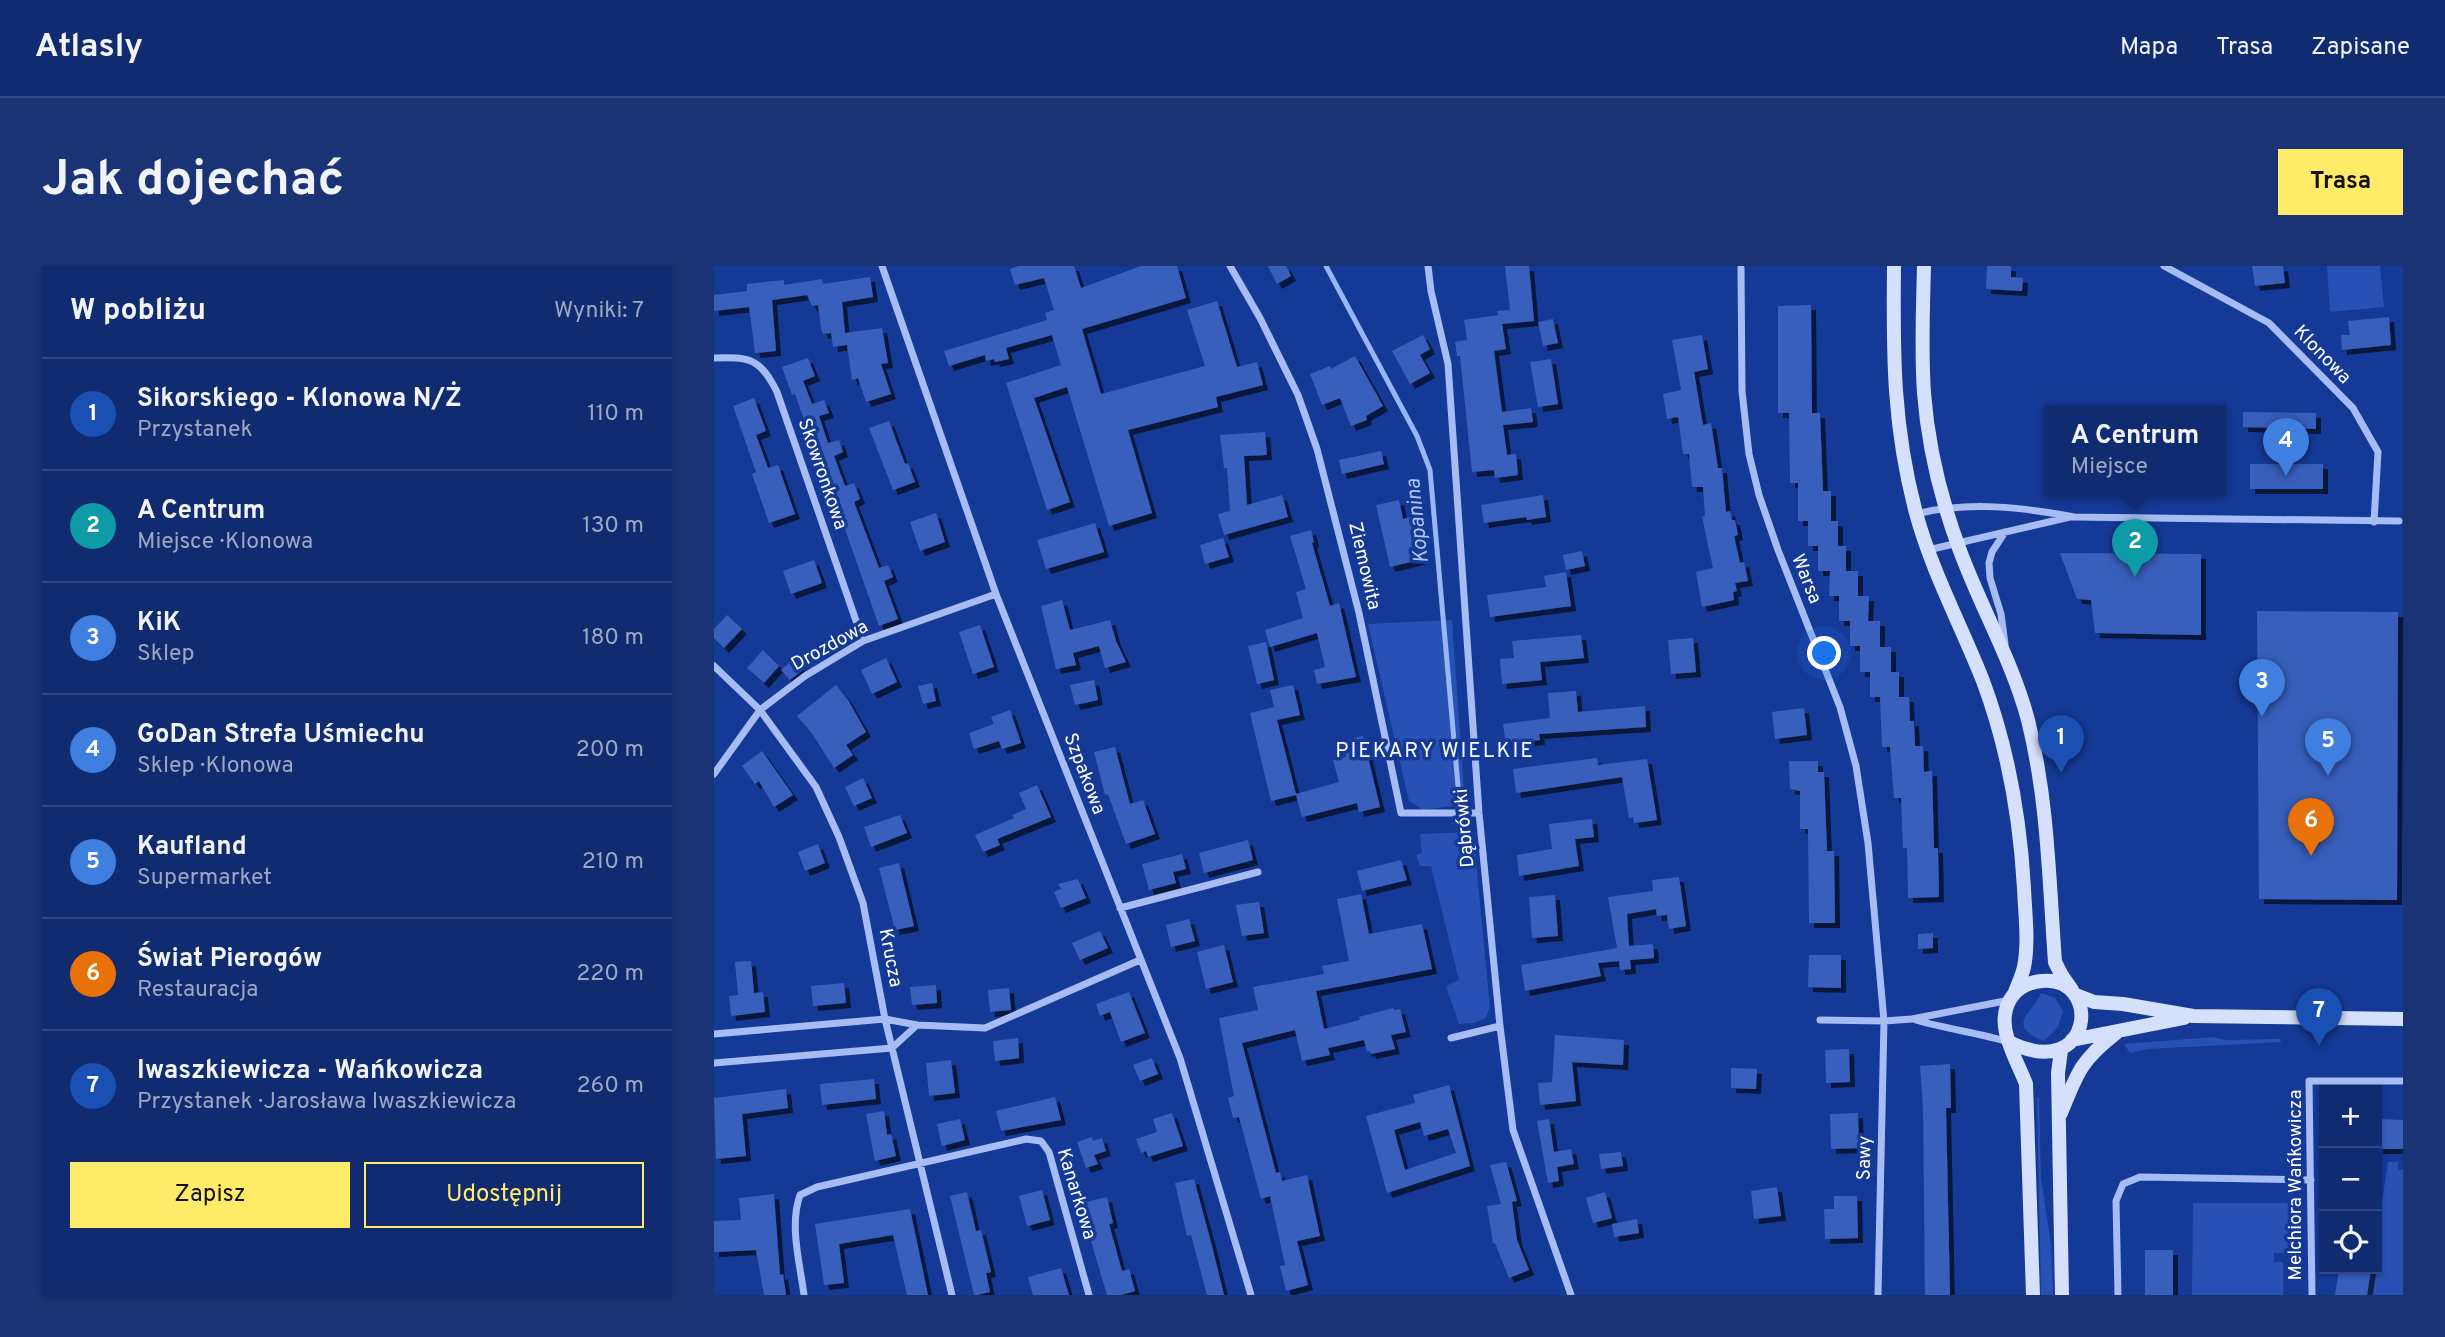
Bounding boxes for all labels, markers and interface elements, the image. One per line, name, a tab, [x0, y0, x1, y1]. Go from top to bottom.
text: Atlasly	[35, 27, 143, 69]
text: Mapa	[2120, 33, 2178, 63]
text: Trasa	[2216, 33, 2273, 63]
text: Zapisane	[2311, 33, 2410, 63]
button: Trasa	[2278, 149, 2403, 215]
text: Jak dojechać	[42, 151, 344, 213]
text: W pobliżu	[70, 293, 206, 330]
text: Wyniki: 7	[554, 297, 644, 326]
street label: Klonowa	[2288, 320, 2356, 390]
text: Sikorskiego - Klonowa N/Ż	[137, 383, 462, 416]
text: 1	[88, 400, 98, 429]
text: 110 m	[587, 400, 644, 429]
popup	[2044, 405, 2226, 496]
street label: Skowronkowa	[792, 415, 852, 533]
text: Przystanek	[137, 416, 253, 445]
pin: 4	[2263, 418, 2309, 476]
text: A Centrum	[2071, 420, 2199, 453]
text: Miejsce	[2071, 453, 2148, 482]
water label: Kopanina	[1400, 477, 1436, 565]
text: A Centrum	[137, 495, 265, 528]
text: 2	[86, 512, 100, 541]
text: 130 m	[582, 512, 644, 541]
pin: 2	[2112, 519, 2158, 577]
street label: Ziemowita	[1342, 520, 1386, 612]
text: Miejsce · Klonowa	[137, 528, 313, 557]
street label: Warsa	[1785, 551, 1827, 607]
text: KiK	[137, 607, 181, 640]
street label: Drozdowa	[787, 615, 873, 677]
text: 3	[86, 624, 100, 653]
text: 180 m	[582, 624, 644, 653]
your location	[1807, 636, 1841, 670]
text: Sklep	[137, 640, 195, 669]
pin: 3	[2239, 659, 2285, 717]
pin: 1	[2038, 715, 2084, 773]
pin: 5	[2305, 718, 2351, 776]
text: GoDan Strefa Uśmiechu	[137, 719, 425, 752]
street label: Szpakowa	[1058, 730, 1110, 818]
text: 4	[86, 736, 100, 765]
text: 200 m	[576, 736, 644, 765]
district label: PIEKARY WIELKIE	[1335, 738, 1535, 765]
text: Sklep · Klonowa	[137, 752, 294, 781]
street label: Dąbrówki	[1450, 787, 1480, 869]
pin: 6	[2288, 798, 2334, 856]
text: Kaufland	[137, 831, 247, 864]
text: 5	[86, 848, 100, 877]
text: 210 m	[582, 848, 644, 877]
text: Supermarket	[137, 864, 272, 893]
street label: Krucza	[873, 927, 907, 989]
text: Świat Pierogów	[137, 943, 322, 976]
text: 6	[86, 960, 100, 989]
text: 220 m	[576, 960, 644, 989]
text: Restauracja	[137, 976, 258, 1005]
pin: 7	[2296, 988, 2342, 1046]
text: Iwaszkiewicza - Wańkowicza	[137, 1055, 483, 1088]
text: 7	[87, 1072, 99, 1101]
text: 260 m	[577, 1072, 644, 1101]
map controls	[2319, 1085, 2382, 1274]
button: +	[2319, 1085, 2382, 1148]
text: Przystanek · Jarosława Iwaszkiewicza	[137, 1088, 516, 1117]
street label: Melchiora Wańkowicza	[2284, 1090, 2308, 1280]
street label: Sawy	[1853, 1135, 1877, 1181]
street label: Kanarkowa	[1051, 1145, 1101, 1243]
button: −	[2319, 1148, 2382, 1211]
button: Zapisz	[70, 1162, 350, 1228]
button: Udostępnij	[364, 1162, 644, 1228]
button: locate	[2319, 1211, 2382, 1274]

